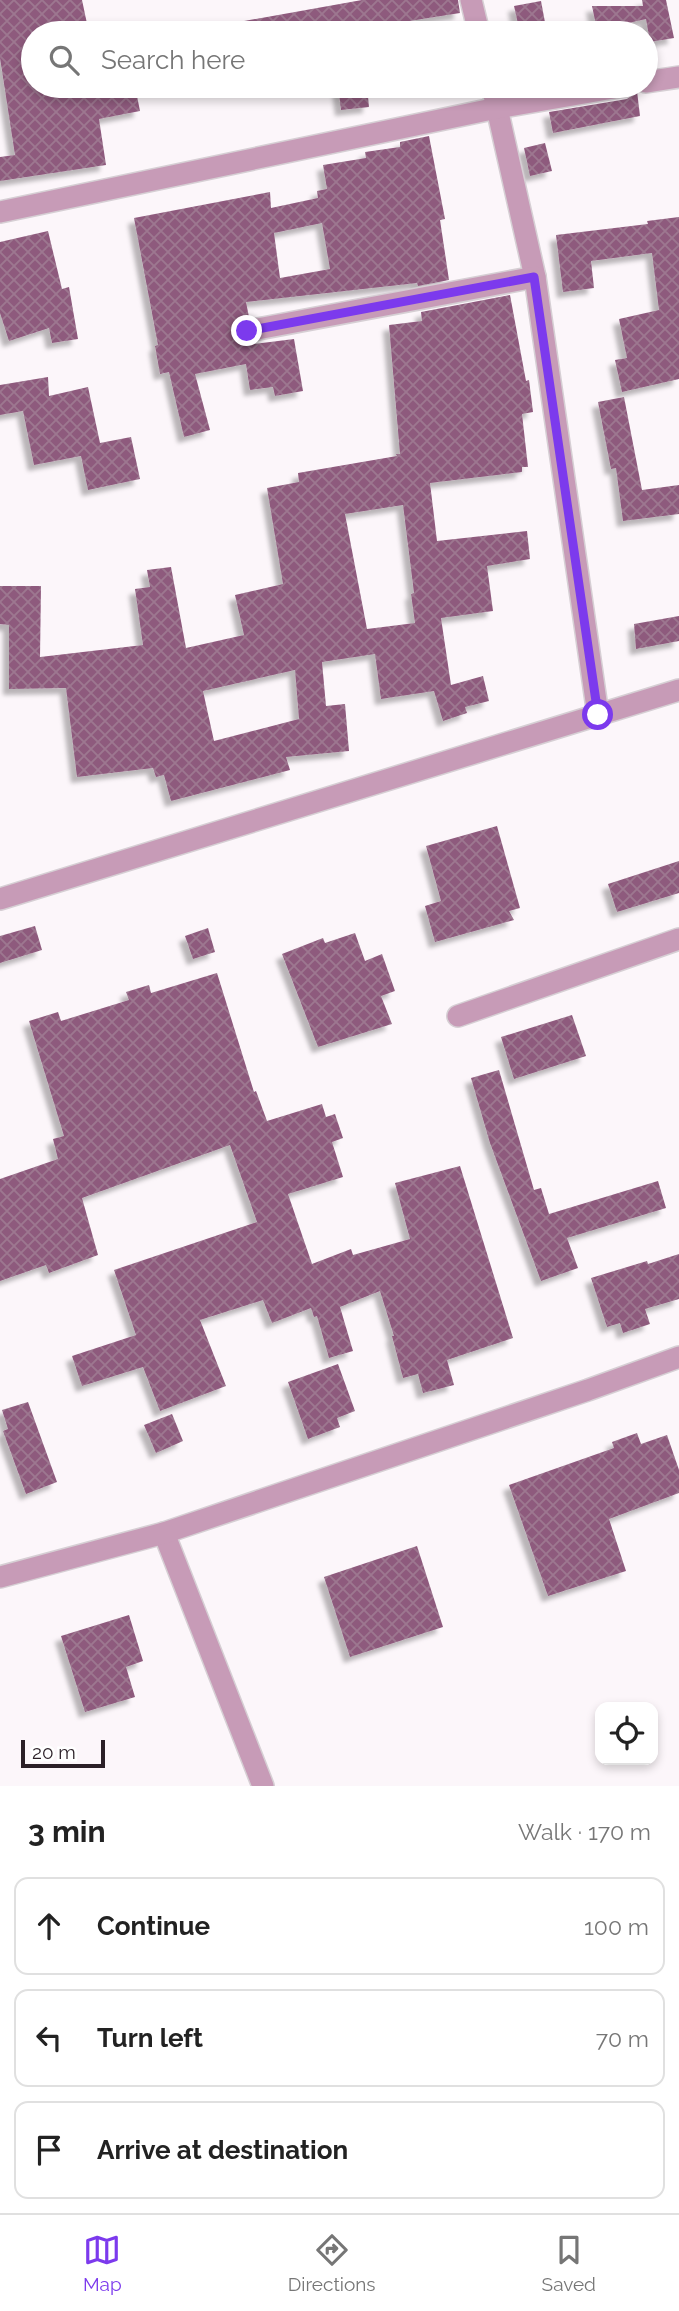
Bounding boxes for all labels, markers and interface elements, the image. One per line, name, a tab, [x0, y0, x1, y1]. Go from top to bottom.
search box	[21, 21, 658, 98]
icon: search	[45, 41, 83, 79]
text: Search here	[101, 45, 245, 75]
route end	[231, 315, 262, 346]
route start	[582, 699, 613, 730]
map controls	[595, 1702, 658, 1765]
button: locate	[595, 1702, 658, 1765]
scale bar	[21, 1737, 105, 1769]
text: 20 m	[32, 1741, 76, 1763]
text: 3 min	[28, 1814, 106, 1849]
text: Walk · 170 m	[518, 1818, 651, 1845]
icon: ahead	[30, 1907, 68, 1945]
text: Continue	[97, 1911, 210, 1941]
text: 100 m	[584, 1913, 649, 1940]
icon: left	[30, 2019, 68, 2057]
text: Turn left	[97, 2023, 203, 2053]
text: 70 m	[596, 2025, 649, 2052]
icon: arrive	[30, 2131, 68, 2169]
text: Arrive at destination	[97, 2135, 348, 2165]
tab: Map	[83, 2231, 122, 2295]
tab: Directions	[288, 2231, 376, 2295]
tab: Saved	[542, 2231, 596, 2295]

